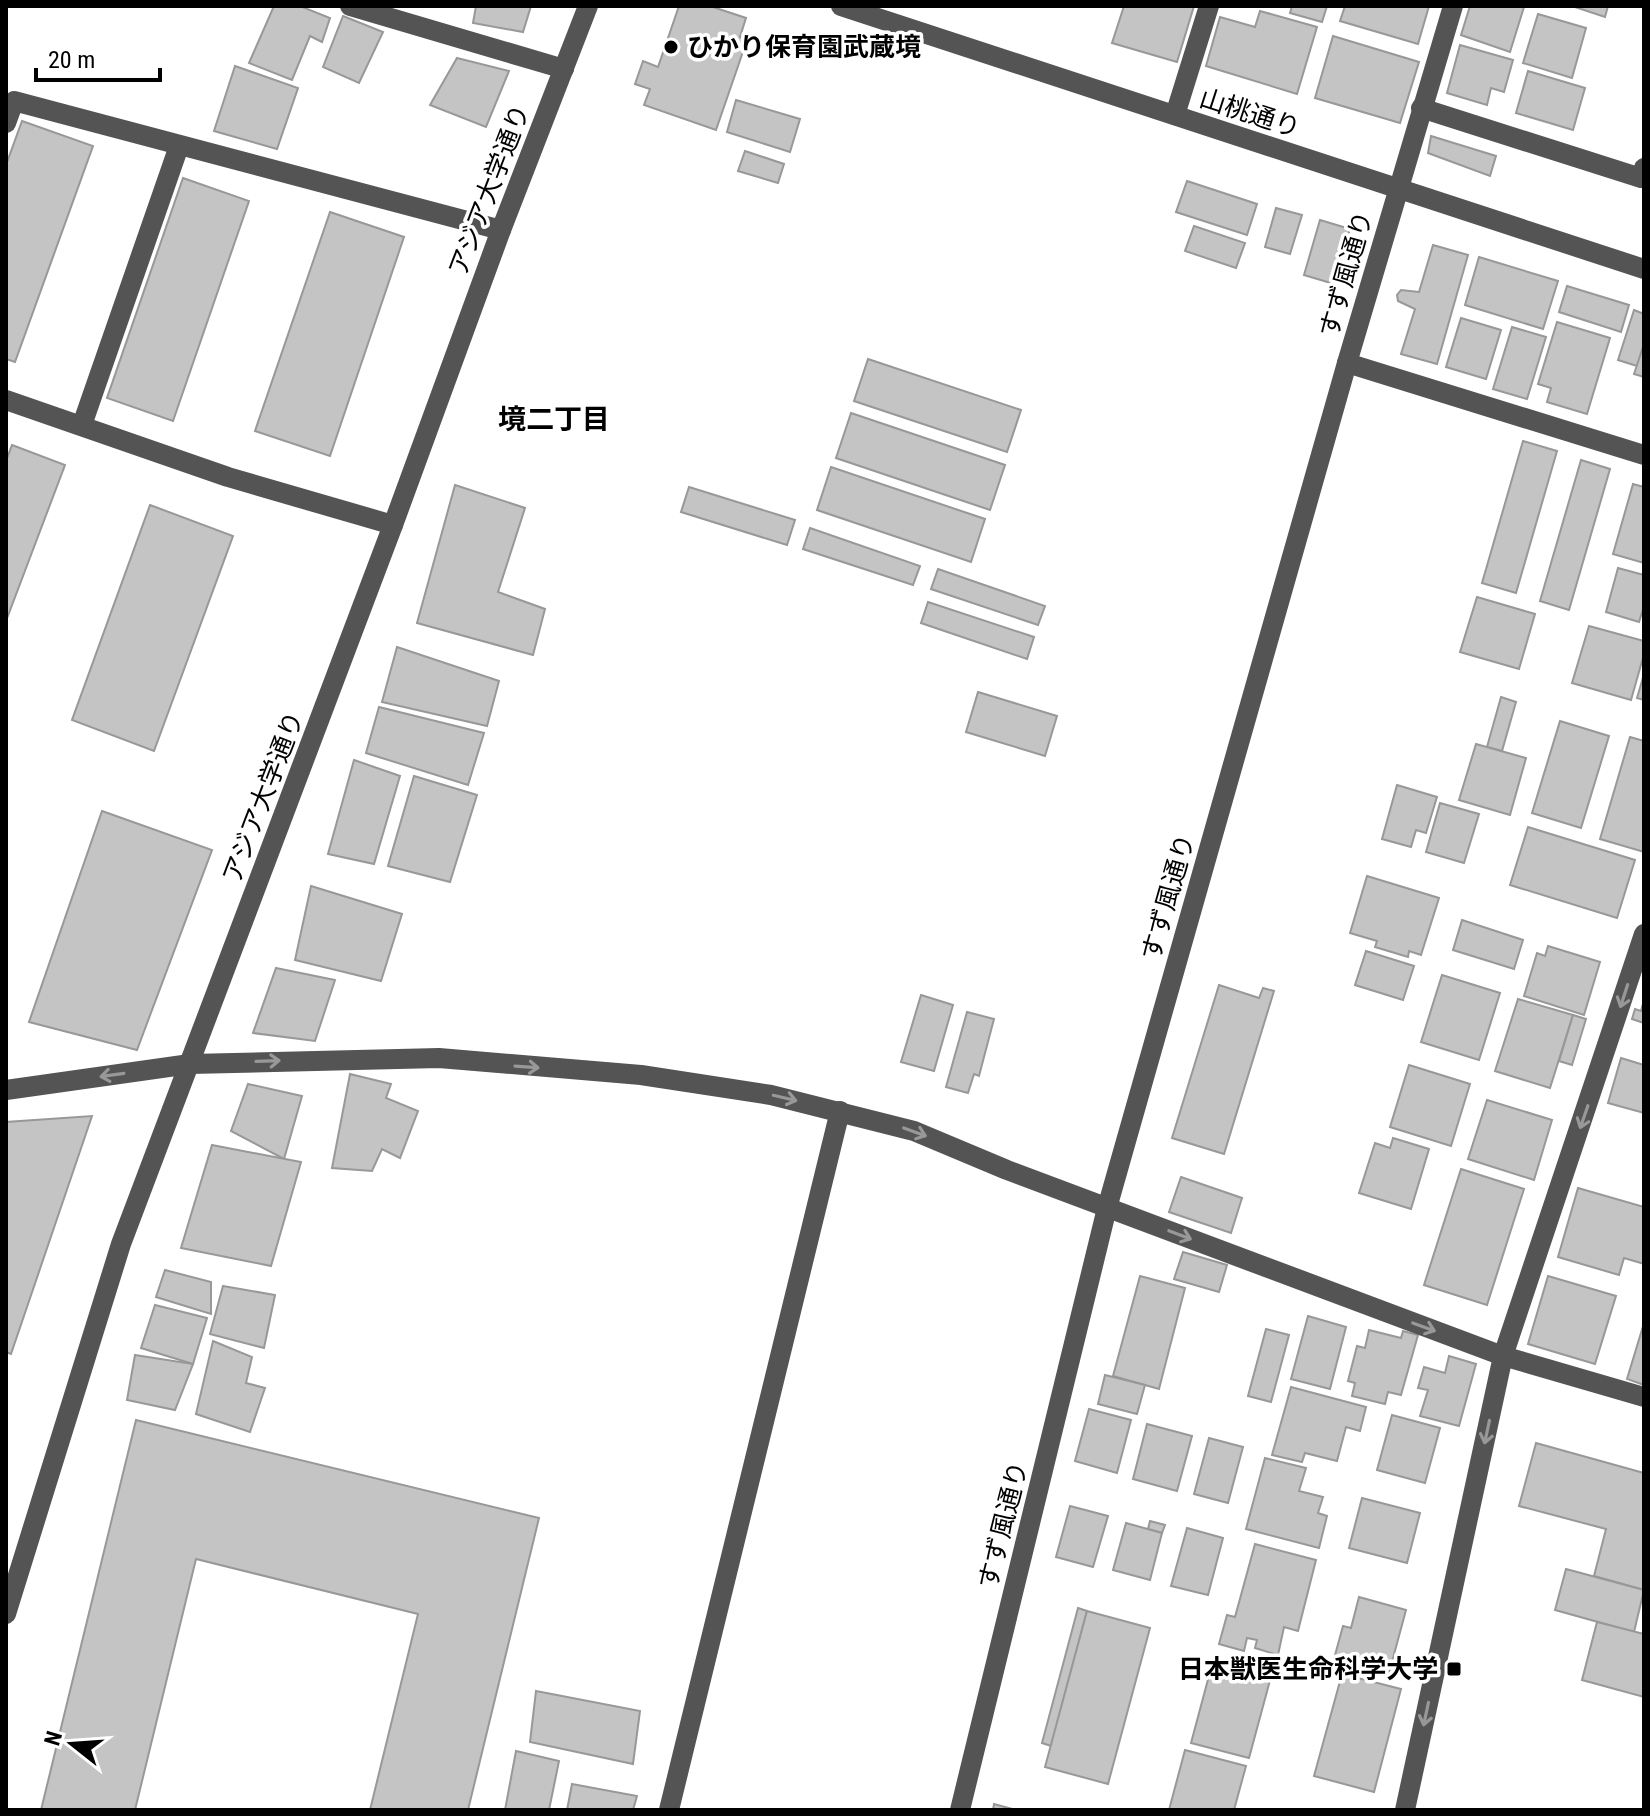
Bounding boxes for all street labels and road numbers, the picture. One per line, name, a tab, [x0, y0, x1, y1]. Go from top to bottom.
street label: 山桃通り	[1196, 83, 1304, 143]
street label: アジア大学通り	[443, 100, 535, 280]
street label: すず風通り	[1314, 207, 1378, 341]
street label: アジア大学通り	[217, 707, 309, 887]
street label: すず風通り	[1136, 830, 1200, 964]
street label: すず風通り	[973, 1458, 1033, 1592]

